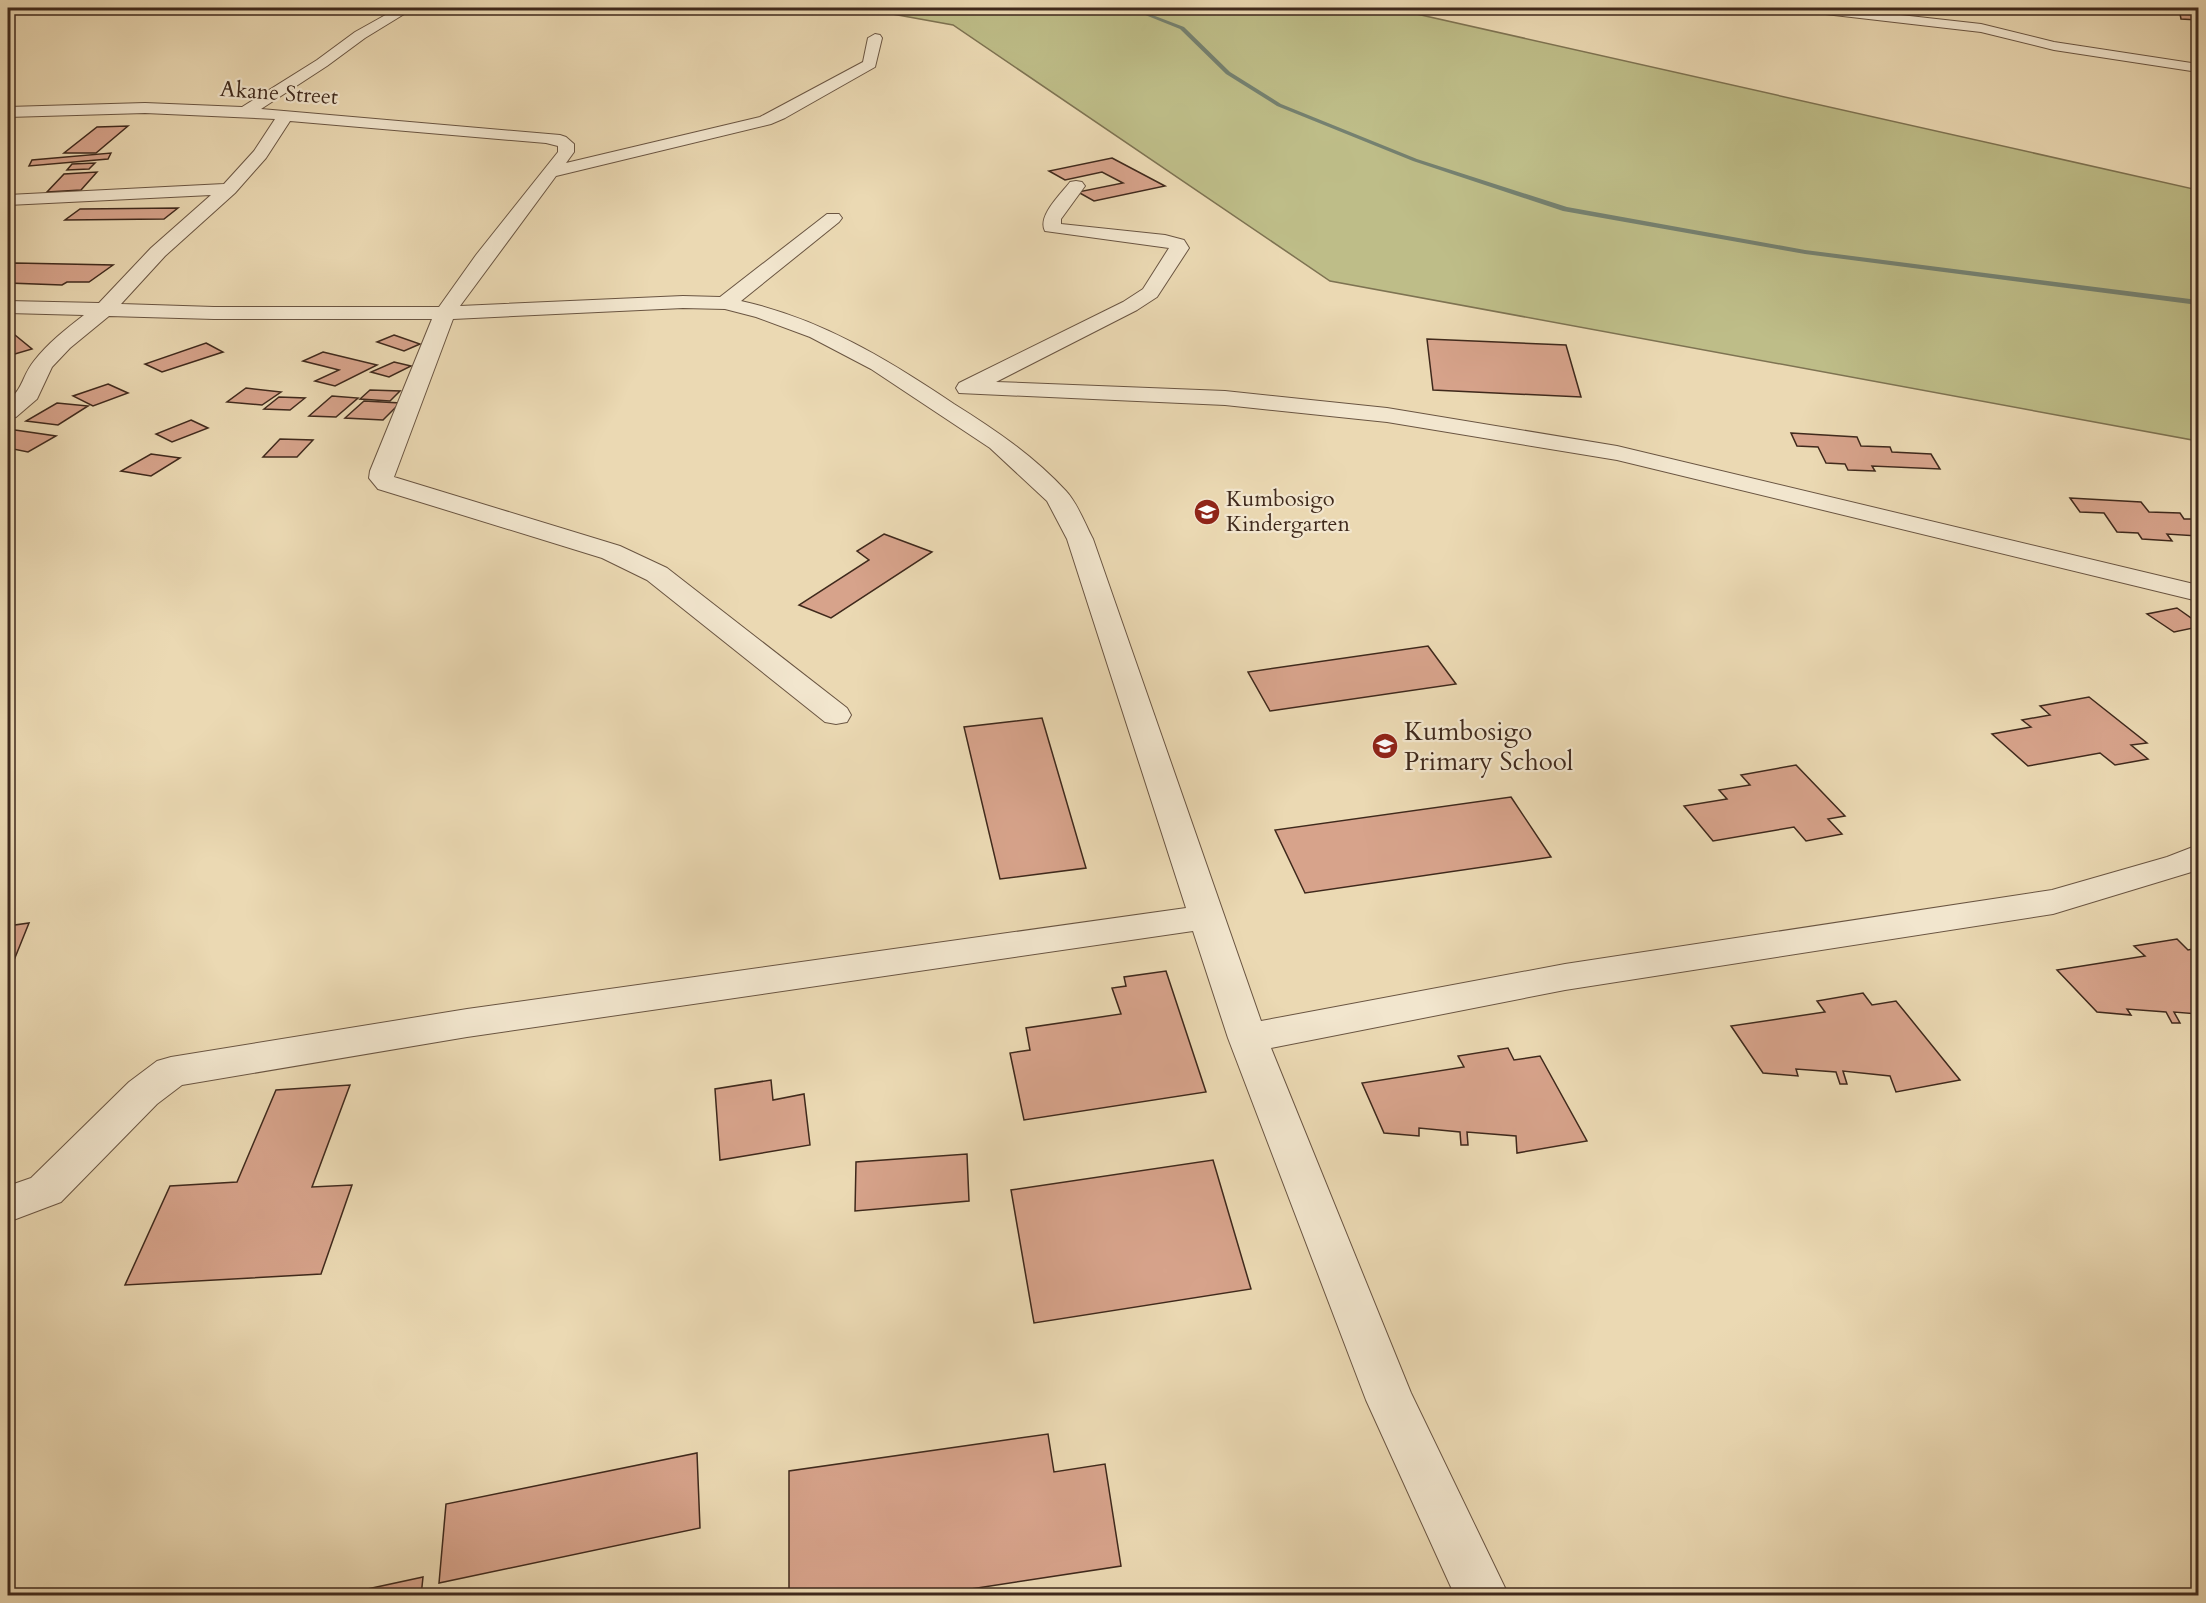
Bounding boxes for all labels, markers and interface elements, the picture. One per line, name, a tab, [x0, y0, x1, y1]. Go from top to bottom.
street label: Akane Street	[219, 74, 339, 112]
place label: Kumbosigo Kindergarten	[1226, 484, 1351, 539]
school or university icon: Kumbosigo Kindergarten	[1192, 497, 1222, 527]
place label: Kumbosigo Primary School	[1404, 714, 1574, 779]
school or university icon: Kumbosigo Primary School	[1370, 731, 1400, 761]

